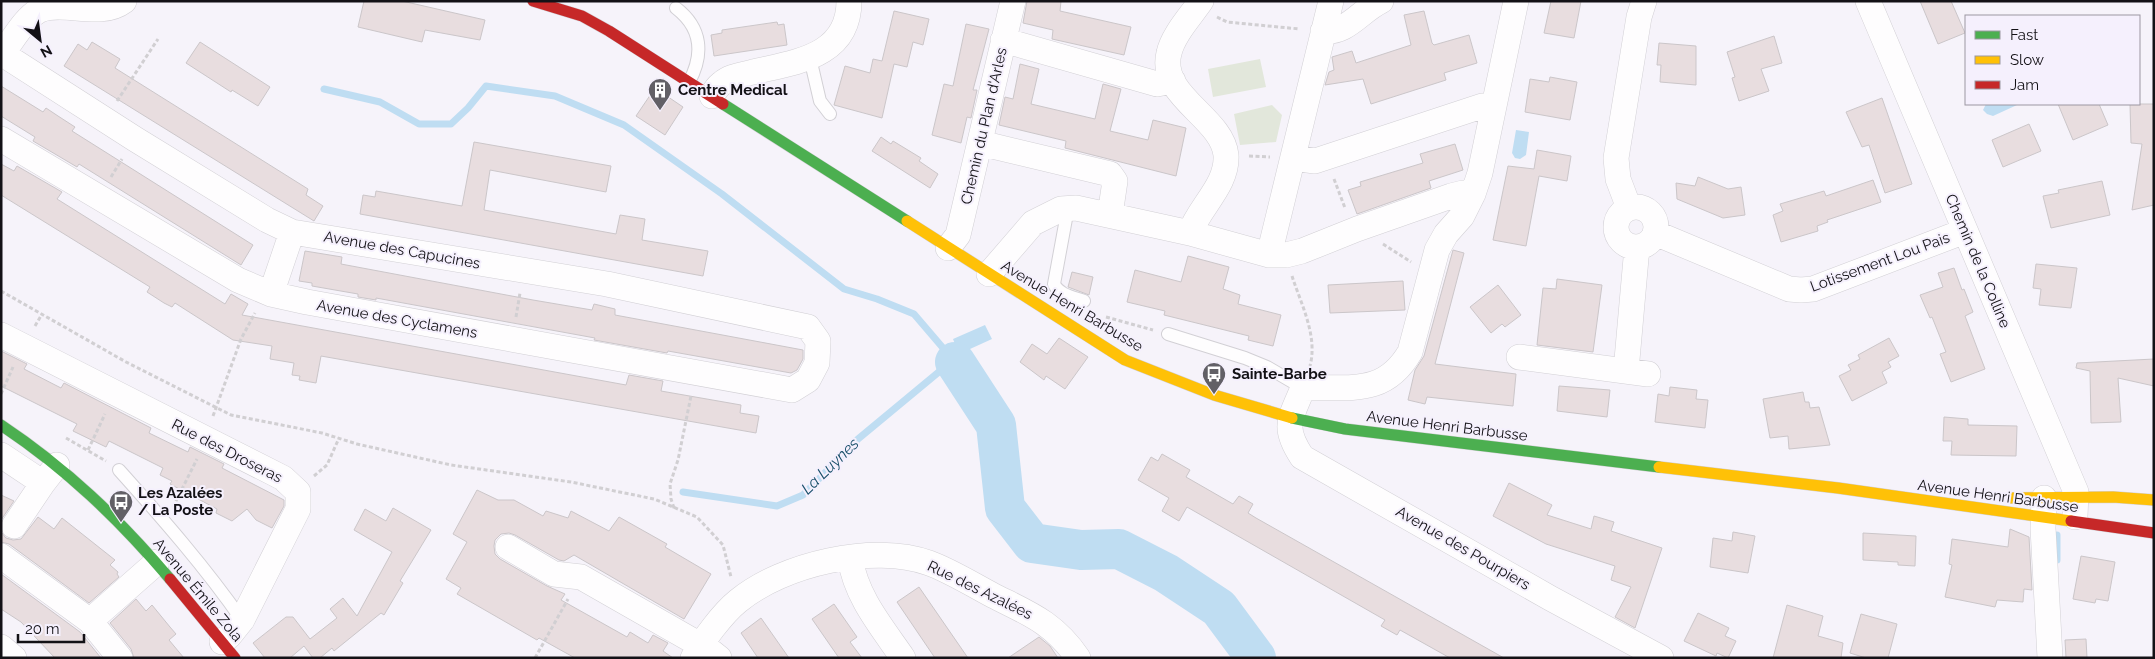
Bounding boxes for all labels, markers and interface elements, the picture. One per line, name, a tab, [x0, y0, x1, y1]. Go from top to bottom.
north arrow	[15, 15, 65, 65]
legend	[1965, 15, 2140, 105]
text: Fast	[2010, 26, 2038, 44]
text: N	[38, 42, 55, 61]
street label: Chemin du Plan d'Arles	[957, 46, 1011, 206]
text: Slow	[2010, 51, 2044, 69]
text: Jam	[2010, 76, 2039, 94]
building icon: Centre Medical	[647, 77, 673, 111]
place label: Centre Medical	[678, 81, 788, 99]
street label: Chemin de la Colline	[1942, 191, 2014, 331]
street label: Avenue des Capucines	[322, 227, 482, 273]
street label: Lotissement Lou Pais	[1808, 228, 1952, 296]
street label: Avenue Henri Barbusse	[998, 257, 1146, 356]
street label: Avenue des Cyclamens	[315, 296, 479, 342]
bus stop icon: Sainte-Barbe	[1201, 361, 1227, 395]
place label: Sainte-Barbe	[1232, 365, 1327, 383]
street label: Avenue Henri Barbusse	[1365, 407, 1529, 445]
street label: Rue des Droseras	[169, 415, 285, 487]
water label: La Luynes	[797, 434, 863, 498]
street label: Avenue Henri Barbusse	[1916, 476, 2080, 516]
place label: Les Azalées / La Poste	[138, 484, 222, 519]
bus stop icon: Les Azalées / La Poste	[108, 489, 134, 523]
street label: Avenue des Pourpiers	[1393, 502, 1533, 594]
street label: Avenue Émile Zola	[149, 535, 247, 645]
street label: Rue des Azalées	[925, 557, 1035, 623]
scale bar	[18, 612, 84, 644]
text: 20 m	[25, 620, 60, 638]

